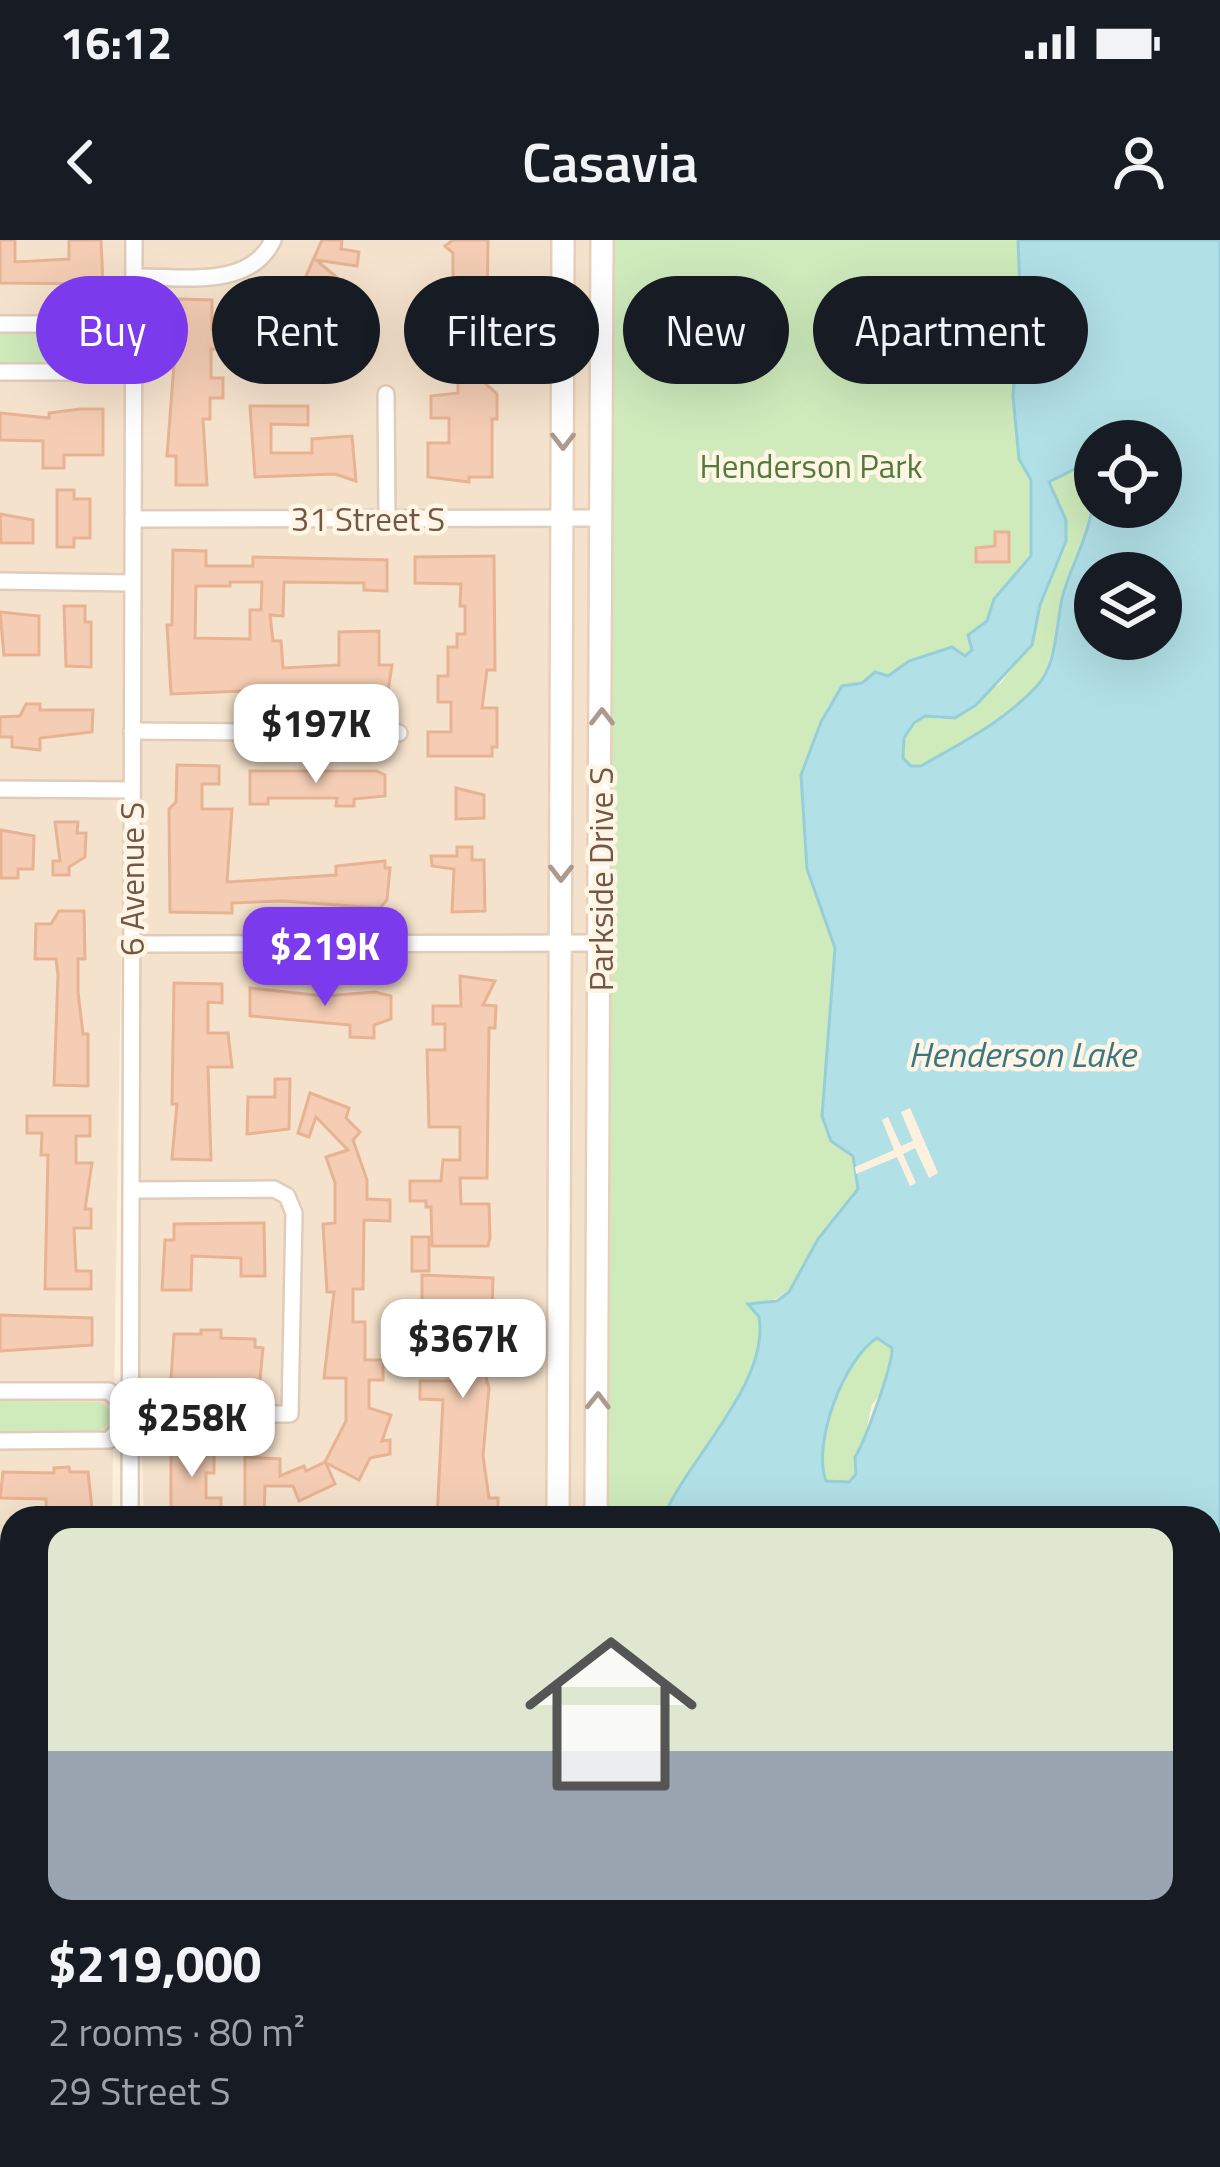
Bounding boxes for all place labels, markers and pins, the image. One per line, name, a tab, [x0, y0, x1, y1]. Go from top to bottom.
pin: $197K	[232, 684, 400, 786]
pin: $219K	[241, 907, 409, 1009]
pin: $367K	[379, 1299, 547, 1401]
pin: $258K	[108, 1378, 276, 1480]

